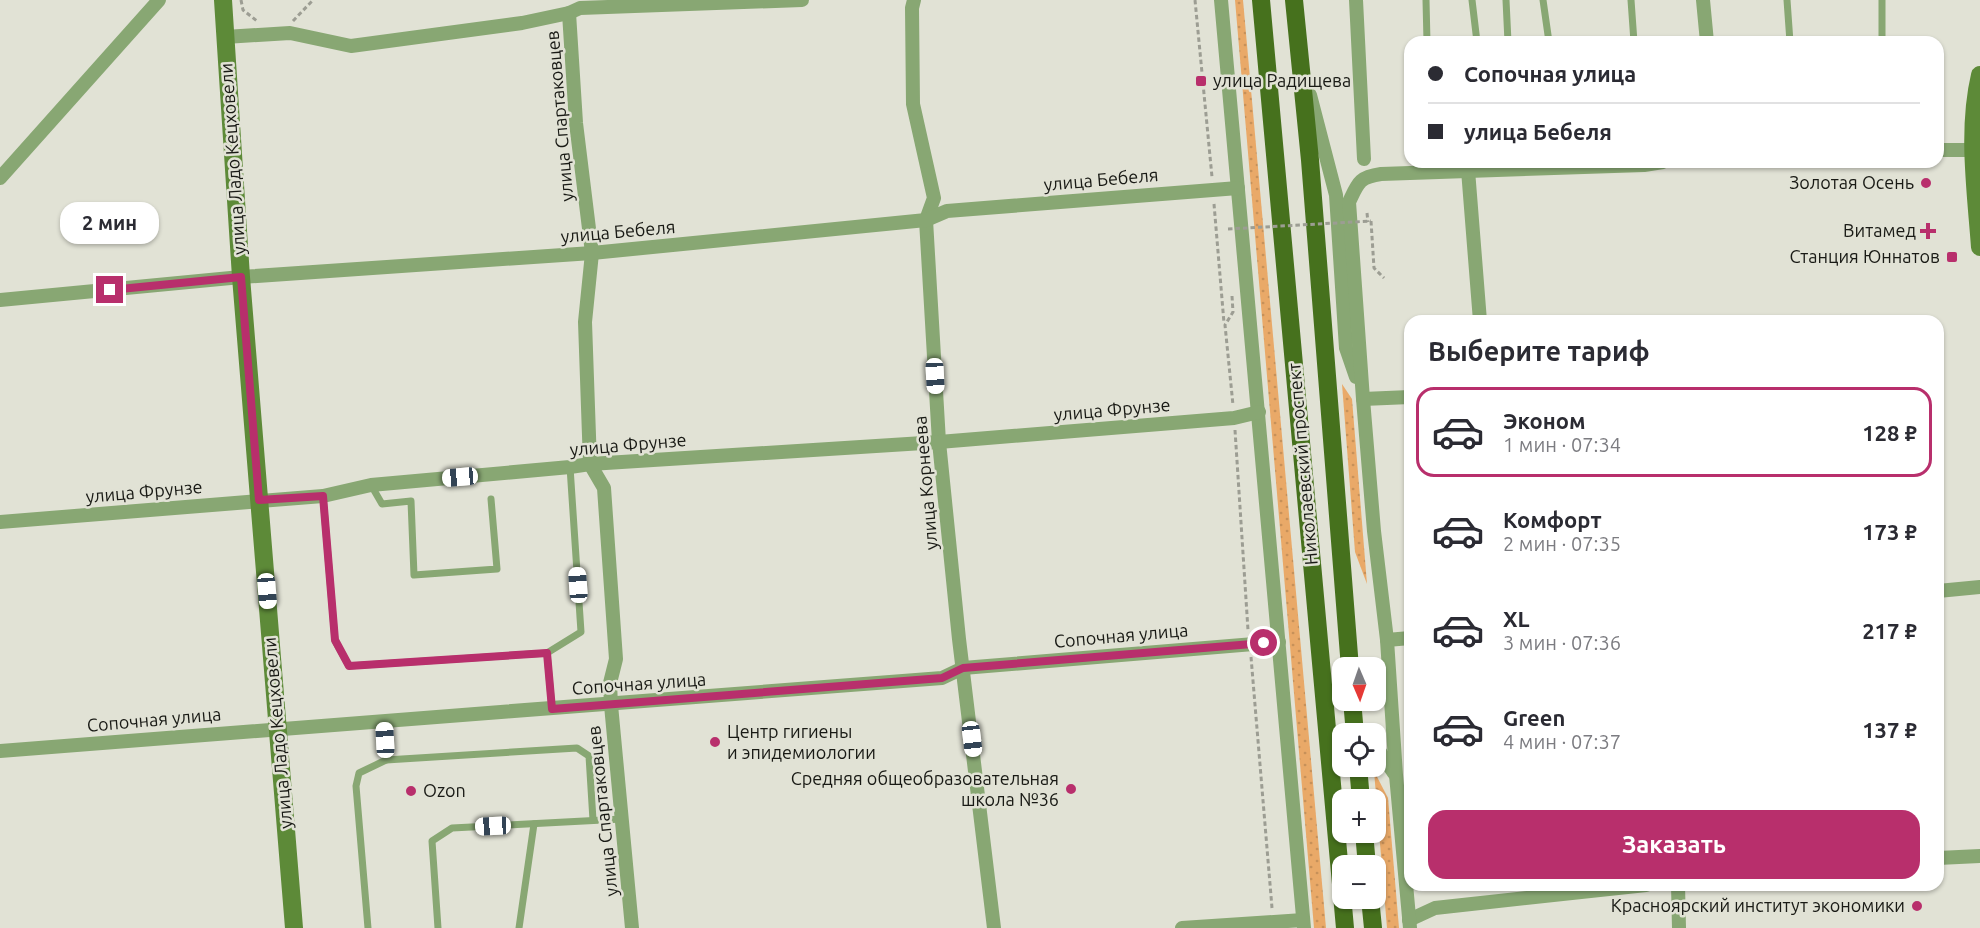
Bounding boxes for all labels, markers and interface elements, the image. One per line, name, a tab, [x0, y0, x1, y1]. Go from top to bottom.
street label: улица Спартаковцев	[542, 30, 576, 202]
text: Сопочная улица	[1464, 61, 1636, 86]
street label: улица Ладо Кецховели	[215, 62, 249, 256]
place label: улица Радищева	[1213, 70, 1351, 90]
marker: улица Радищева	[1194, 74, 1208, 88]
text: улица Бебеля	[1464, 119, 1612, 144]
street label: улица Бебеля	[1043, 164, 1159, 194]
place label: Золотая Осень	[1789, 172, 1914, 192]
marker: Золотая Осень	[1919, 176, 1933, 190]
callout: 2 мин	[60, 203, 160, 245]
text: 2 мин	[82, 211, 137, 234]
street label: улица Бебеля	[560, 216, 676, 246]
place label: Витамед	[1843, 220, 1916, 240]
marker: Витамед	[1921, 224, 1935, 238]
place label: Станция Юннатов	[1790, 246, 1940, 266]
marker: Станция Юннатов	[1945, 250, 1959, 264]
route end	[96, 276, 123, 303]
text: Выберите тариф	[1428, 336, 1650, 366]
car	[925, 358, 945, 394]
street label: Николаевский проспект	[1283, 362, 1321, 566]
street label: улица Фрунзе	[1053, 394, 1171, 424]
icon: car	[1431, 405, 1485, 459]
text: Эконом	[1503, 408, 1585, 433]
street label: улица Корнеева	[909, 415, 941, 551]
text: 128 ₽	[1862, 420, 1917, 445]
street label: улица Фрунзе	[569, 429, 687, 459]
text: 1 мин · 07:34	[1503, 433, 1621, 456]
car	[441, 466, 479, 488]
street label: улица Фрунзе	[85, 476, 203, 506]
icon: car	[1431, 504, 1485, 558]
text: Комфорт	[1503, 507, 1602, 532]
text: 173 ₽	[1862, 519, 1917, 544]
text: 2 мин · 07:35	[1503, 532, 1621, 555]
car	[568, 566, 588, 604]
car	[256, 572, 278, 610]
icon: car	[1431, 603, 1485, 657]
text: XL	[1503, 606, 1530, 631]
text: 217 ₽	[1862, 618, 1917, 643]
street label: Сопочная улица	[1053, 619, 1189, 651]
route start	[1250, 629, 1277, 656]
text: 3 мин · 07:36	[1503, 631, 1621, 654]
street label: улица Ладо Кецховели	[259, 636, 295, 830]
north arrow	[1332, 657, 1386, 711]
map controls	[1332, 657, 1386, 909]
street label: Сопочная улица	[571, 668, 707, 698]
icon: car	[1431, 702, 1485, 756]
street label: Сопочная улица	[86, 703, 222, 735]
text: Green	[1503, 705, 1565, 730]
text: 137 ₽	[1862, 717, 1917, 742]
car	[961, 720, 983, 758]
place label: Центр гигиены и эпидемиологии	[727, 721, 876, 762]
car	[375, 722, 395, 758]
button: locate	[1332, 723, 1386, 777]
street label: улица Спартаковцев	[583, 725, 621, 897]
text: 4 мин · 07:37	[1503, 730, 1621, 753]
marker: Центр гигиены и эпидемиологии	[708, 735, 722, 749]
place label: Средняя общеобразовательная школа №36	[791, 768, 1059, 809]
place label: Ozon	[423, 780, 466, 800]
marker: Средняя общеобразовательная школа №36	[1064, 782, 1078, 796]
marker: Ozon	[404, 784, 418, 798]
button: +	[1332, 789, 1386, 843]
button: Заказать	[1428, 810, 1920, 879]
car	[475, 816, 511, 836]
button: −	[1332, 855, 1386, 909]
place label: Красноярский институт экономики	[1611, 895, 1905, 915]
marker: Красноярский институт экономики	[1910, 899, 1924, 913]

